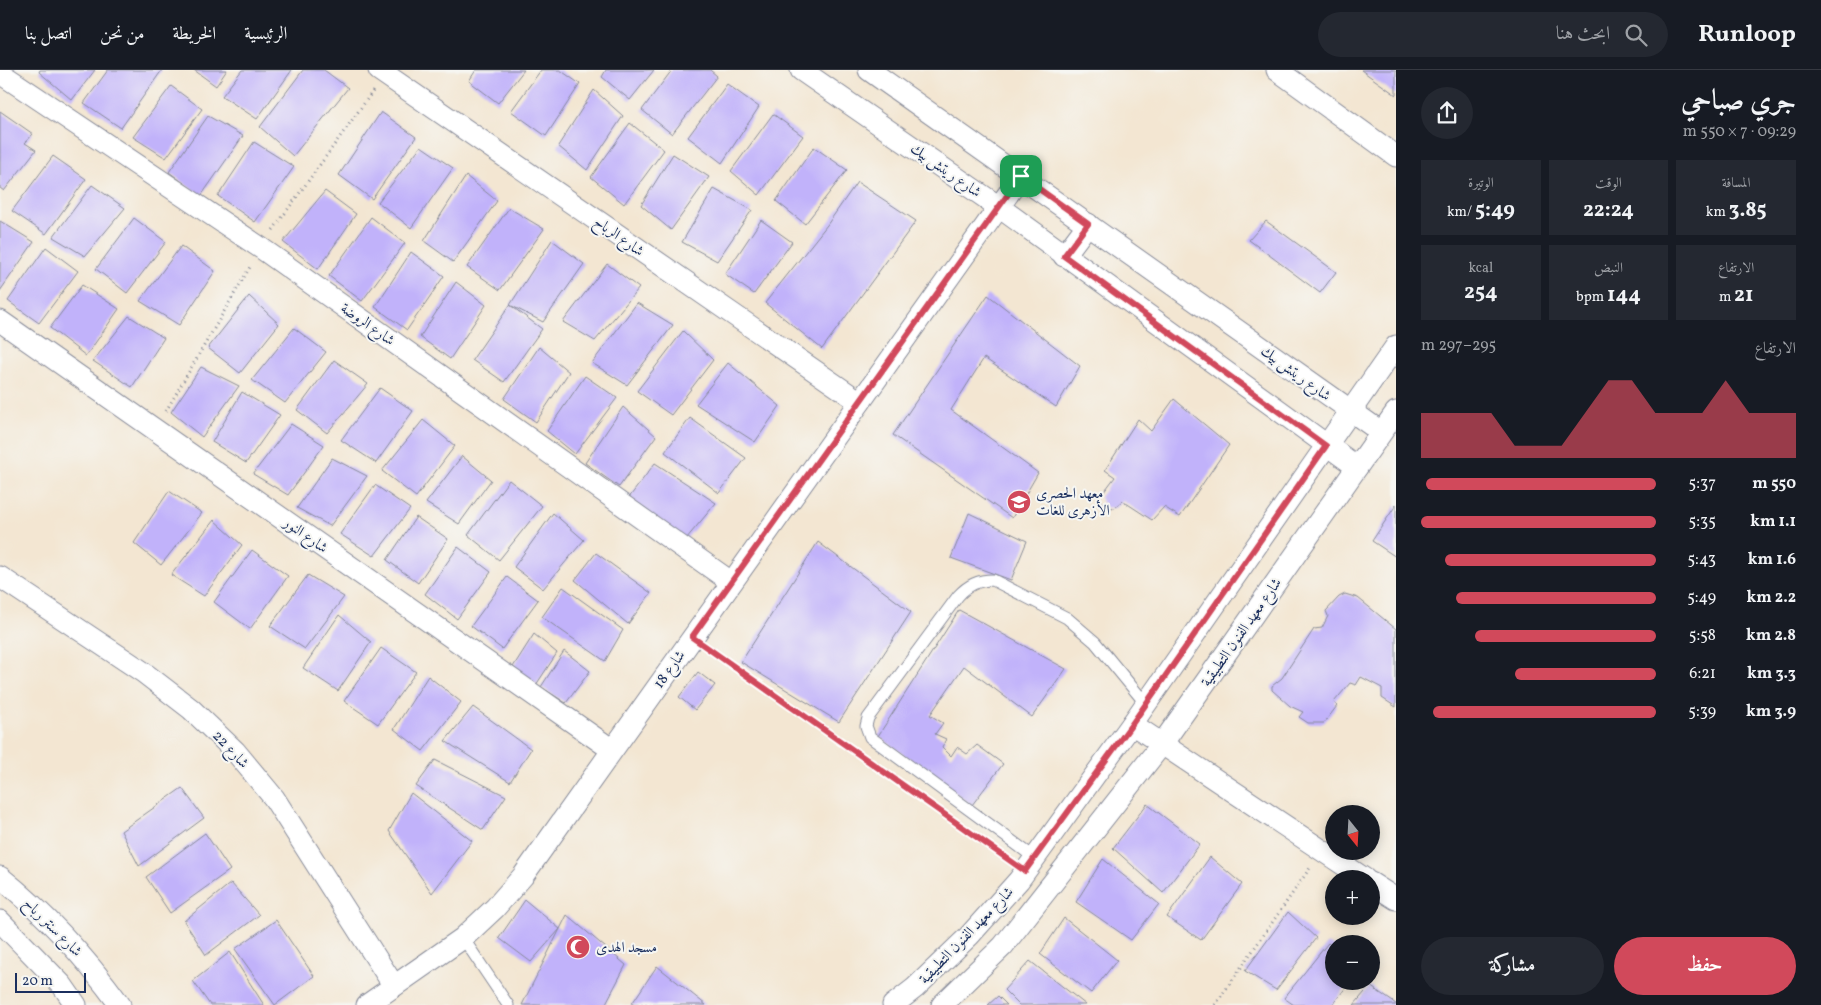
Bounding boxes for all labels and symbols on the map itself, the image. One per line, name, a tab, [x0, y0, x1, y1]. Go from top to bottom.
street label: شارع ريتش بيك	[905, 139, 985, 204]
pin	[1000, 155, 1042, 197]
street label: شارع الرباح	[588, 212, 648, 263]
street label: شارع الروضة	[335, 299, 399, 352]
street label: شارع ريتش بيك	[1255, 342, 1335, 408]
place label: معهد الحصرى الأزهرى للغات	[1036, 484, 1110, 522]
school or university icon: معهد الحصرى الأزهرى للغات	[1006, 489, 1032, 515]
street label: شارع النور	[277, 512, 332, 560]
street label: شارع معهد الفنون التطبيقية	[1197, 574, 1288, 692]
street label: شارع 18	[649, 647, 692, 694]
street label: شارع 22	[206, 726, 253, 774]
north arrow	[1325, 805, 1380, 860]
street label: شارع معهد الفنون التطبيقية	[915, 883, 1020, 990]
street label: شارع سنتر رباح	[17, 894, 86, 963]
mosque icon: مسجد الهدى	[565, 934, 591, 960]
place label: مسجد الهدى	[596, 938, 657, 959]
scale bar	[15, 970, 86, 993]

